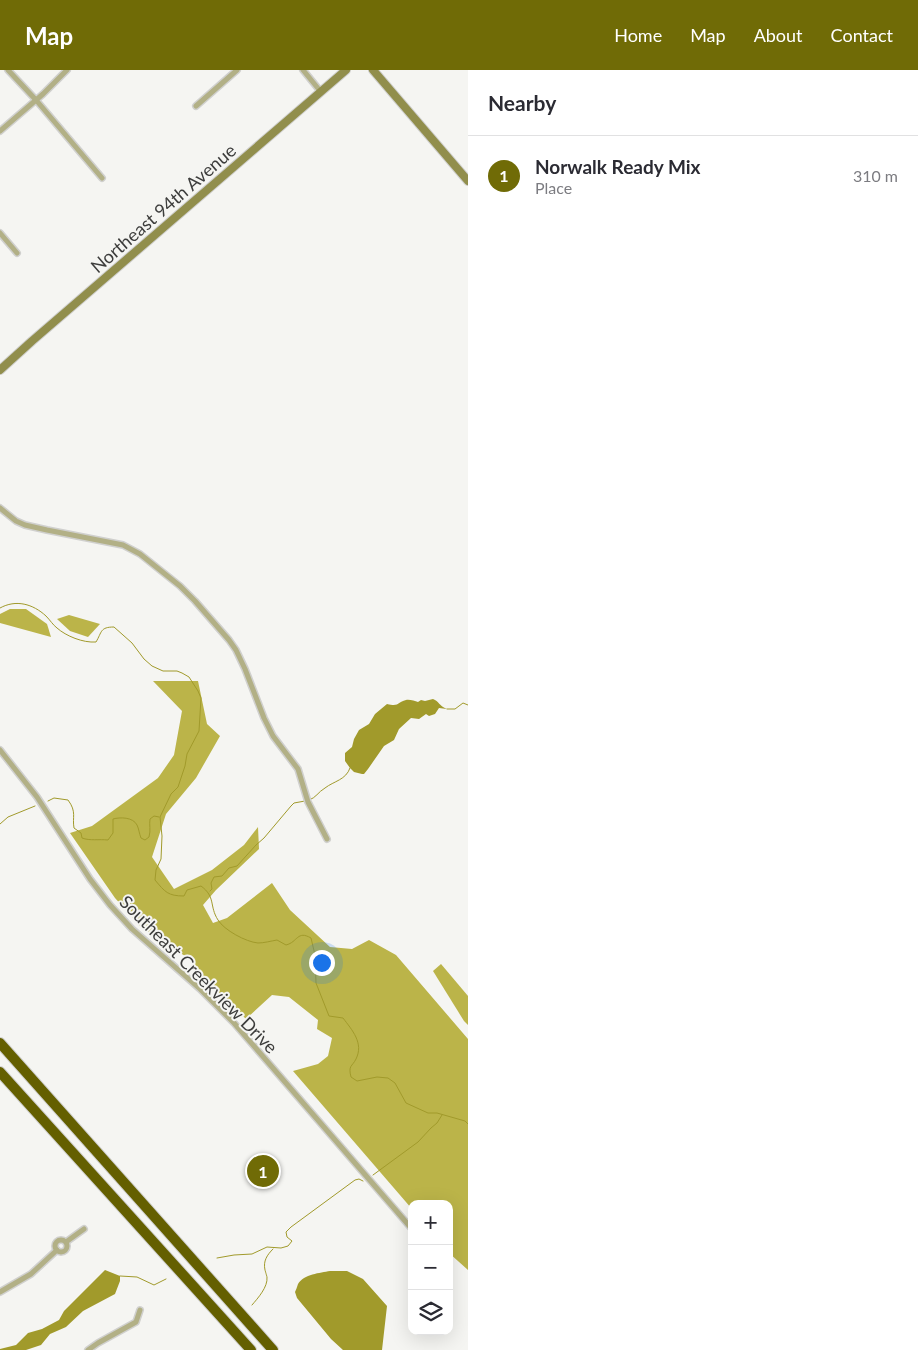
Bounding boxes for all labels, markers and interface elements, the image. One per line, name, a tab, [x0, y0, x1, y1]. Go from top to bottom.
text: Map	[25, 21, 73, 50]
text: Home	[614, 24, 662, 46]
text: Map	[690, 24, 726, 46]
text: About	[754, 24, 803, 46]
text: Contact	[831, 24, 893, 46]
text: Nearby	[488, 90, 556, 115]
street label: Northeast 94th Avenue	[86, 139, 240, 277]
text: Norwalk Ready Mix	[535, 155, 701, 178]
text: 1	[499, 166, 509, 185]
text: 310 m	[853, 166, 898, 185]
text: Place	[535, 178, 572, 197]
street label: Southeast Creekview Drive	[115, 890, 283, 1058]
your location	[309, 950, 335, 976]
pin: 1	[247, 1152, 279, 1190]
map controls	[408, 1200, 453, 1335]
button: +	[408, 1200, 453, 1245]
button: −	[408, 1245, 453, 1290]
button: layers	[408, 1290, 453, 1335]

